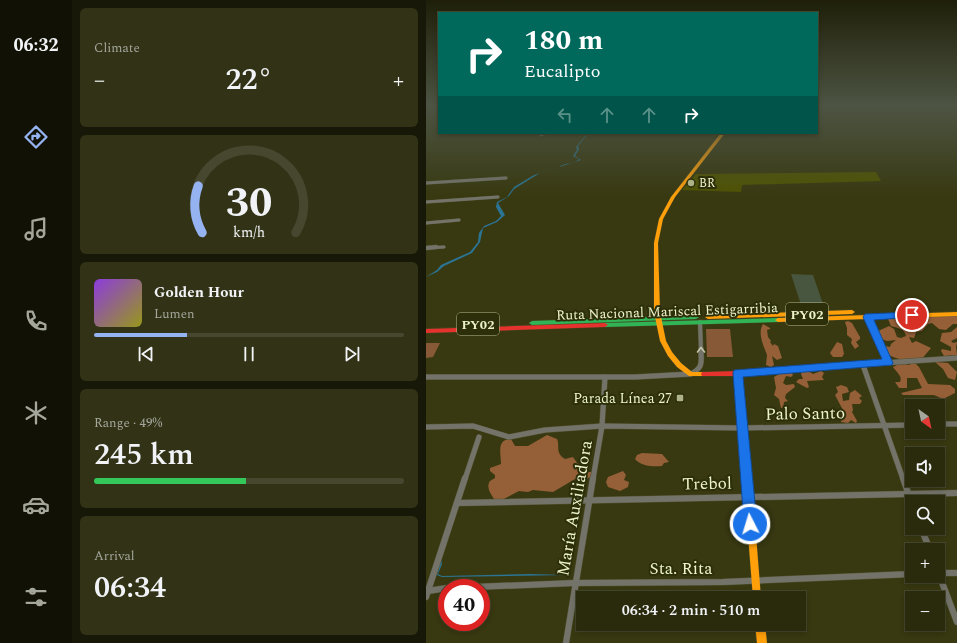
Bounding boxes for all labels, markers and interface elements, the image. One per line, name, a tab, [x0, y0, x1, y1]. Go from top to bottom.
text: 180 m	[524, 19, 603, 62]
icon: right	[458, 28, 510, 80]
text: 06:32	[13, 32, 59, 59]
text: Climate	[94, 38, 140, 58]
text: 22°	[225, 57, 273, 103]
text: Eucalipto	[524, 58, 600, 85]
text: −	[94, 64, 105, 97]
text: +	[393, 64, 404, 97]
icon: left	[554, 104, 576, 126]
icon: ahead	[596, 104, 618, 126]
icon: ahead	[638, 104, 660, 126]
icon: right	[680, 104, 702, 126]
icon: directions	[22, 123, 50, 151]
text: 30	[226, 171, 272, 234]
place label: BR	[699, 174, 715, 193]
marker: BR	[686, 178, 696, 188]
icon: music	[22, 215, 50, 243]
text: km/h	[233, 221, 265, 243]
text: Golden Hour	[154, 281, 244, 304]
street label: Ruta Nacional Mariscal Estigarribia	[556, 297, 778, 326]
pin	[895, 298, 929, 332]
road number: PY02	[786, 303, 828, 325]
text: Lumen	[154, 304, 195, 324]
icon: arrive	[901, 304, 923, 326]
icon: phone	[22, 307, 50, 335]
road number: PY02	[457, 313, 499, 335]
icon: previous	[135, 343, 157, 365]
icon: pause	[238, 343, 260, 365]
icon: next	[341, 343, 363, 365]
one-way arrow	[697, 347, 705, 353]
place label: Parada Línea 27	[573, 388, 672, 409]
marker: Parada Línea 27	[675, 393, 685, 403]
icon: climate	[22, 399, 50, 427]
north arrow	[905, 399, 945, 439]
map controls	[905, 399, 945, 631]
street label: Palo Santo	[765, 400, 845, 428]
text: Range · 49%	[94, 413, 162, 433]
text: 245 km	[94, 432, 194, 478]
street label: María Auxiliadora	[550, 438, 600, 578]
button: sound	[905, 447, 945, 487]
street label: Trebol	[682, 471, 732, 497]
icon: car	[22, 491, 50, 519]
button: search	[905, 495, 945, 535]
position arrow	[729, 503, 771, 545]
button: +	[905, 543, 945, 583]
text: Arrival	[94, 546, 135, 566]
street label: Sta. Rita	[650, 556, 713, 582]
text: 06:34	[94, 565, 166, 611]
speed limit sign: 40	[438, 579, 490, 631]
icon: filters	[22, 583, 50, 611]
button: −	[905, 591, 945, 631]
text: 06:34 · 2 min · 510 m	[622, 599, 760, 622]

